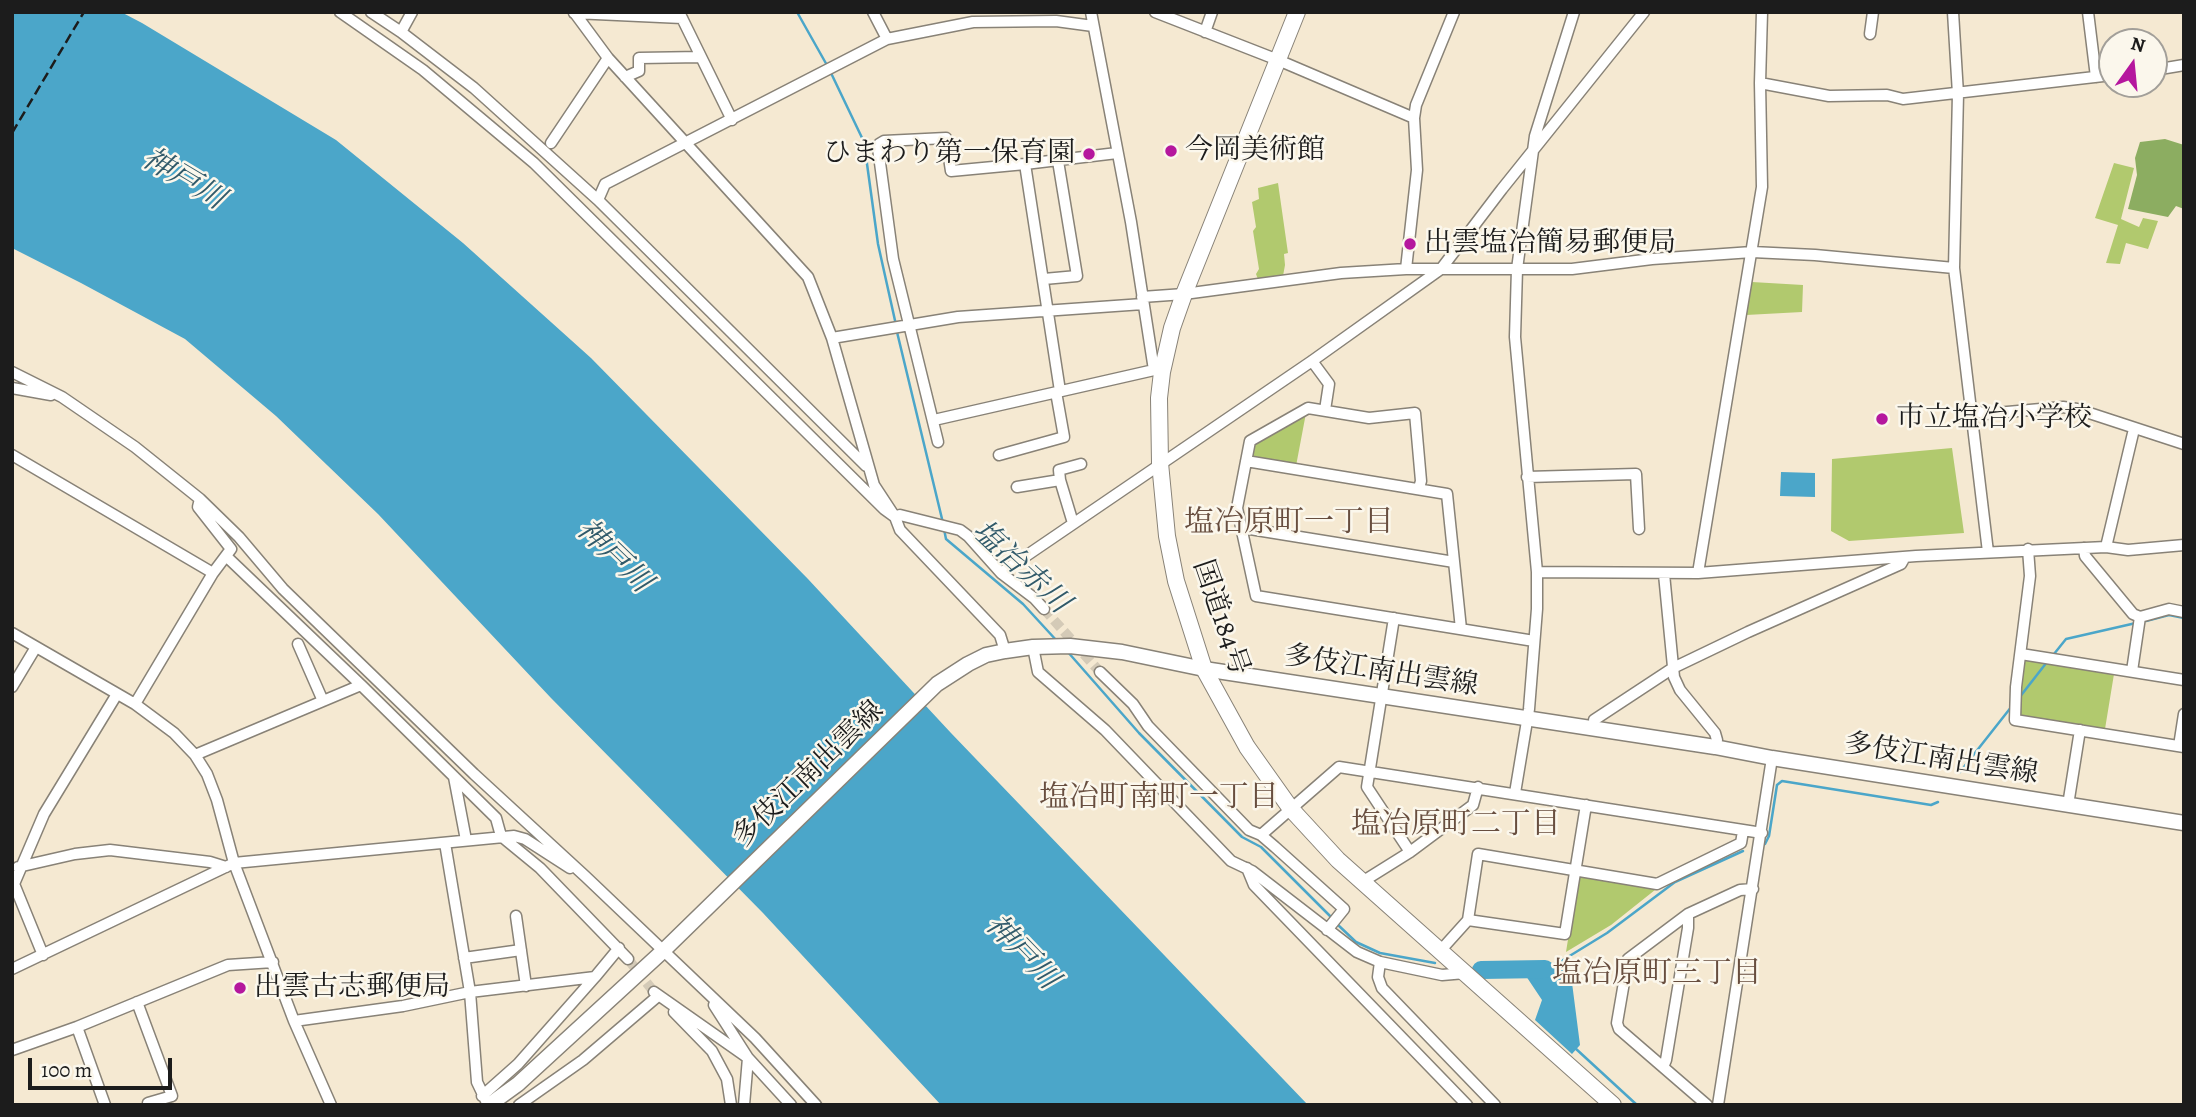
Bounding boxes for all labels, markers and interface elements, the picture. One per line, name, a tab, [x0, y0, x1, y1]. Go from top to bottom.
north arrow	[2098, 28, 2168, 98]
text: N	[2128, 30, 2148, 59]
place label: 今岡美術館	[1185, 134, 1325, 168]
place label: ひまわり第一保育園	[823, 137, 1075, 171]
water label: 神戸川	[135, 141, 231, 219]
marker: 今岡美術館	[1163, 143, 1179, 159]
marker: ひまわり第一保育園	[1081, 146, 1097, 162]
place label: 出雲塩冶簡易郵便局	[1424, 227, 1676, 261]
marker: 出雲塩冶簡易郵便局	[1402, 236, 1418, 252]
place label: 市立塩冶小学校	[1896, 402, 2092, 436]
marker: 市立塩冶小学校	[1874, 411, 1890, 427]
district label: 塩冶原町一丁目	[1184, 506, 1394, 542]
water label: 神戸川	[568, 513, 658, 601]
water label: 塩冶赤川	[964, 514, 1076, 622]
street label: 国道184号	[1185, 556, 1255, 680]
street label: 多伎江南出雲線	[1282, 640, 1480, 704]
street label: 多伎江南出雲線	[727, 695, 891, 855]
street label: 多伎江南出雲線	[1842, 728, 2040, 792]
district label: 塩冶町南町一丁目	[1039, 781, 1279, 817]
district label: 塩冶原町二丁目	[1351, 808, 1561, 844]
water label: 神戸川	[977, 908, 1065, 998]
district label: 塩冶原町三丁目	[1552, 957, 1762, 993]
place label: 出雲古志郵便局	[254, 971, 450, 1005]
marker: 出雲古志郵便局	[232, 980, 248, 996]
scale bar	[32, 1044, 175, 1088]
text: 100 m	[41, 1056, 92, 1084]

